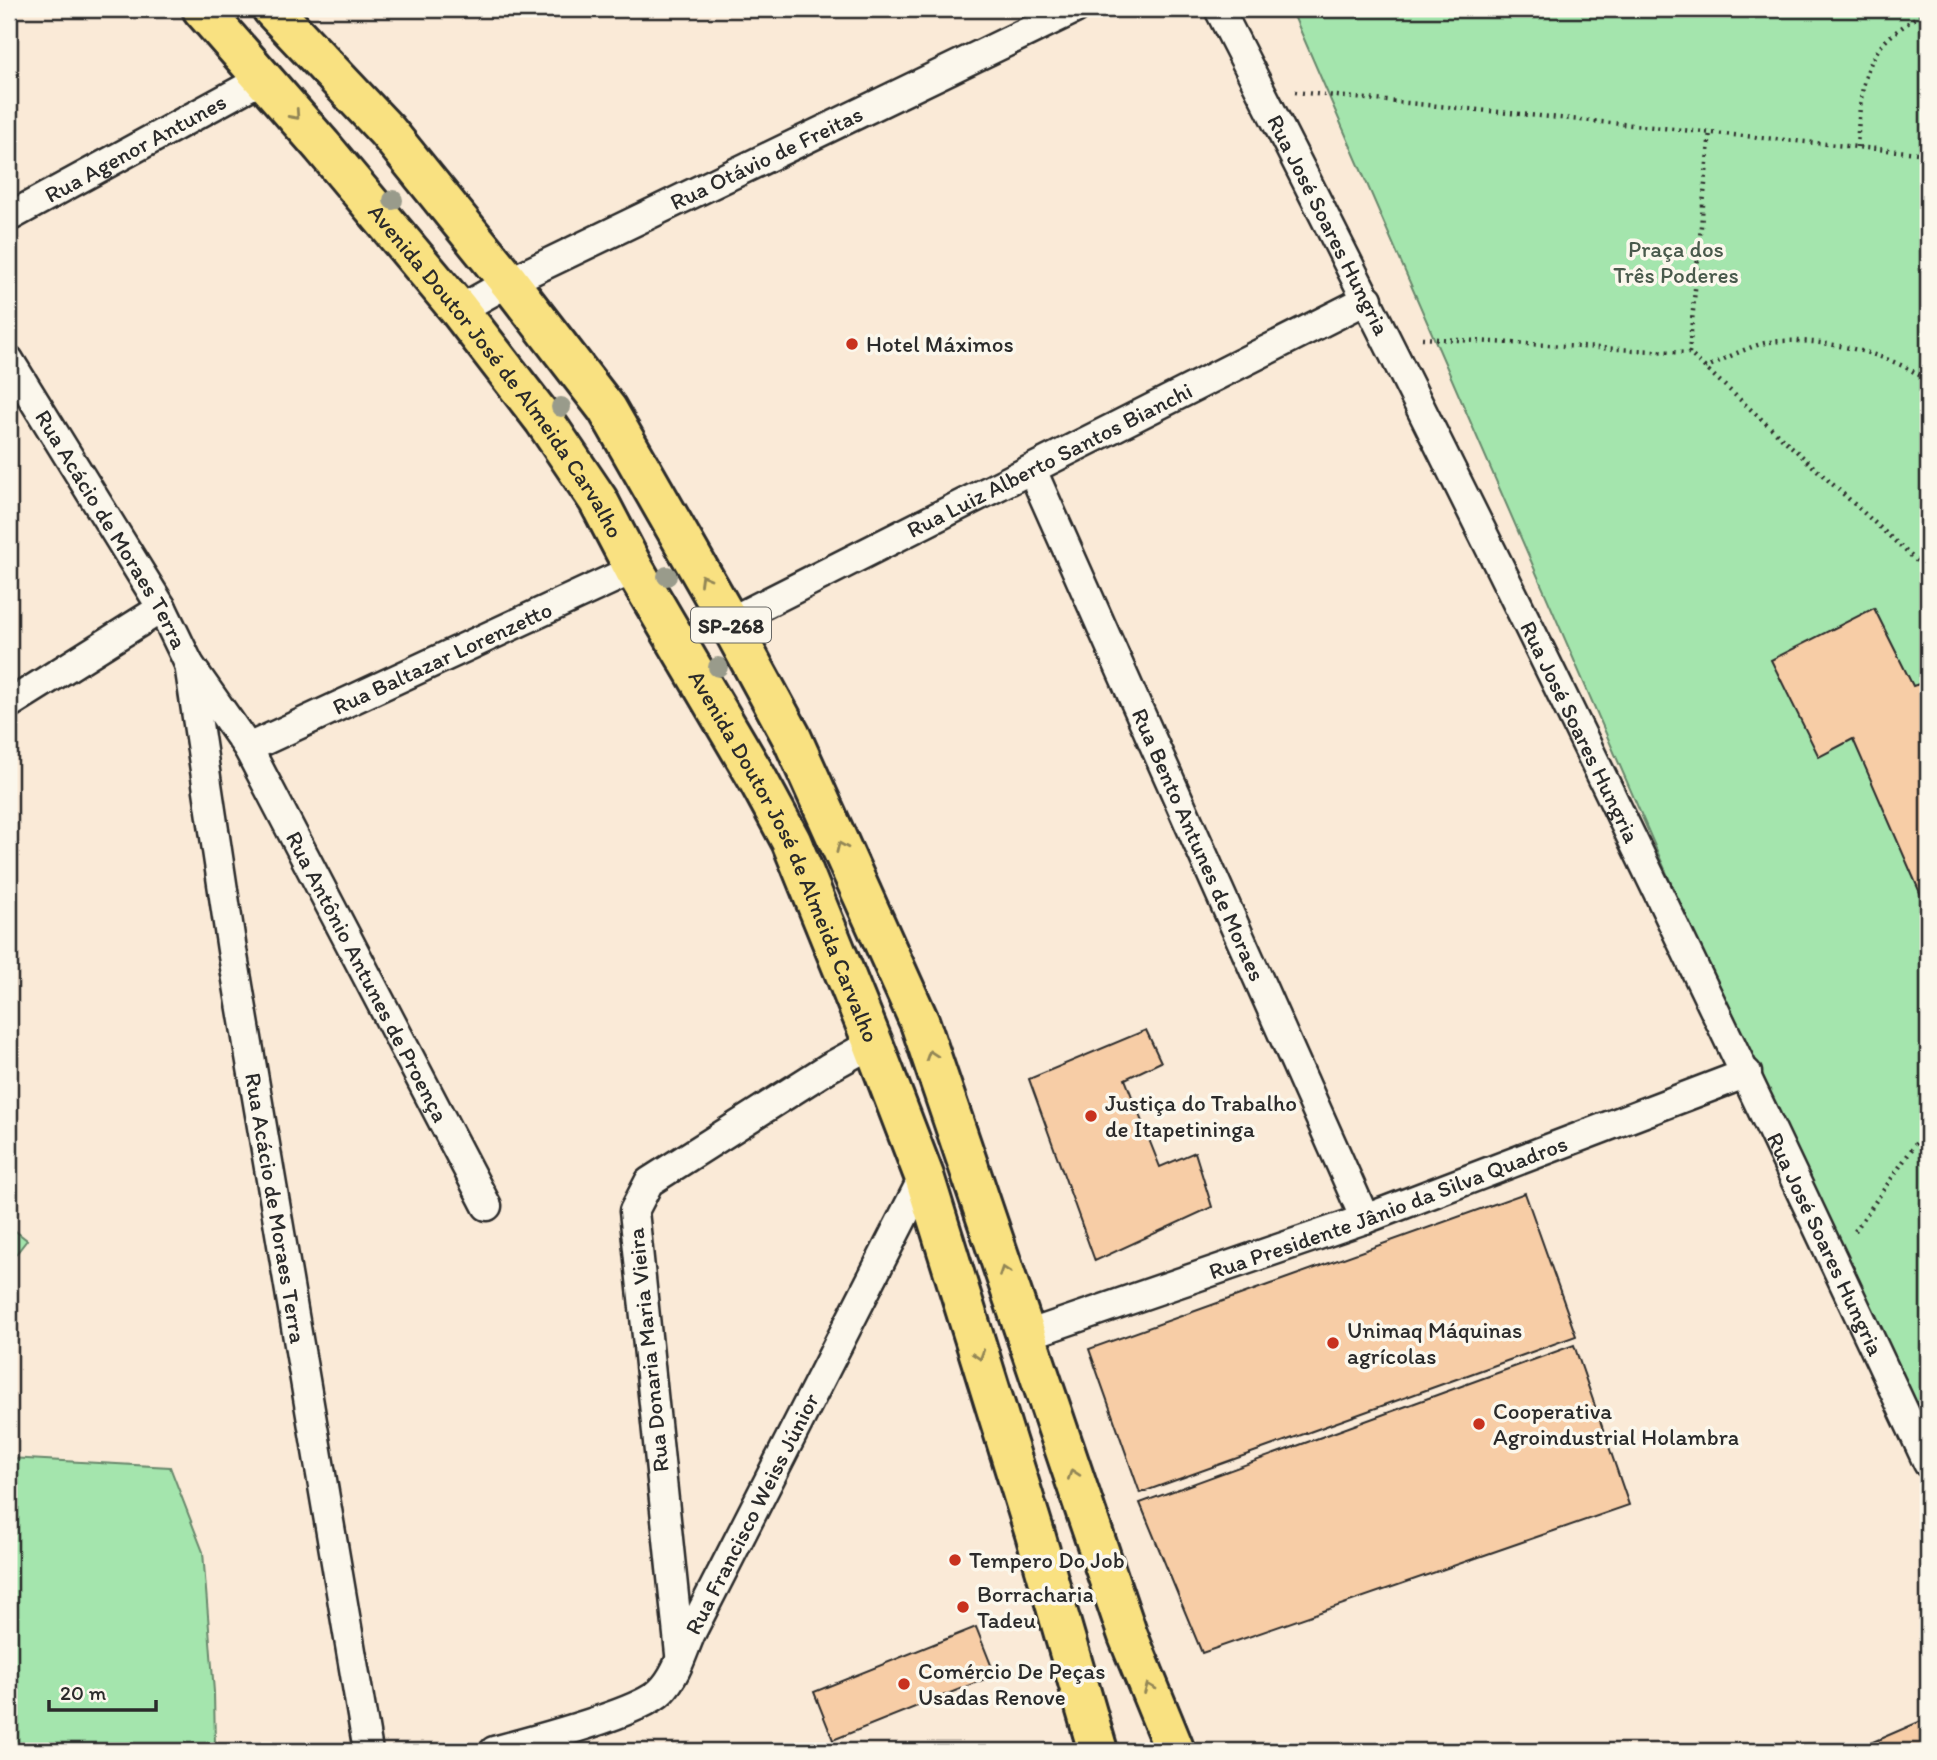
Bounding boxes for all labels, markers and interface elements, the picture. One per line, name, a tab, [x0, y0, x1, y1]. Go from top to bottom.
street label: Rua Agenor Antunes	[40, 87, 231, 209]
street label: Rua Otávio de Freitas	[665, 100, 867, 216]
one-way arrow	[287, 107, 299, 120]
street label: Rua José Soares Hungria	[1261, 110, 1396, 340]
street label: Avenida Doutor José de Almeida Carvalho	[362, 198, 629, 543]
park label: Praça dos Três Poderes	[1613, 235, 1739, 289]
place label: Hotel Máximos	[866, 330, 1014, 358]
marker: Hotel Máximos	[844, 336, 860, 352]
street label: Rua Luiz Alberto Santos Bianchi	[902, 376, 1197, 544]
street label: Rua Acácio de Moraes Terra	[29, 405, 194, 653]
one-way arrow	[699, 573, 712, 586]
street label: Rua Baltazar Lorenzetto	[328, 595, 556, 721]
road number: SP-268	[691, 608, 771, 642]
street label: Rua José Soares Hungria	[1514, 616, 1646, 847]
street label: Avenida Doutor José de Almeida Carvalho	[683, 665, 885, 1046]
street label: Rua Bento Antunes de Moraes	[1126, 704, 1271, 985]
street label: Rua Antônio Antunes de Proença	[280, 826, 455, 1127]
one-way arrow	[835, 842, 849, 854]
one-way arrow	[925, 1050, 939, 1062]
street label: Rua Acácio de Moraes Terra	[239, 1071, 313, 1346]
place label: Justiça do Trabalho de Itapetininga	[1105, 1089, 1297, 1143]
marker: Justiça do Trabalho de Itapetininga	[1083, 1108, 1099, 1124]
street label: Rua José Soares Hungria	[1761, 1128, 1890, 1360]
street label: Rua Presidente Jânio da Silva Quadros	[1205, 1129, 1571, 1286]
street label: Rua Donaria Maria Vieira	[621, 1226, 675, 1474]
one-way arrow	[998, 1265, 1012, 1277]
place label: Unimaq Máquinas agrícolas	[1347, 1316, 1522, 1370]
marker: Unimaq Máquinas agrícolas	[1325, 1335, 1341, 1351]
one-way arrow	[971, 1349, 986, 1361]
street label: Rua Francisco Weiss Júnior	[679, 1388, 825, 1639]
place label: Cooperativa Agroindustrial Holambra	[1493, 1397, 1739, 1451]
marker: Cooperativa Agroindustrial Holambra	[1471, 1416, 1487, 1432]
one-way arrow	[1067, 1468, 1081, 1480]
place label: Tempero Do Job	[969, 1546, 1125, 1574]
marker: Tempero Do Job	[947, 1552, 963, 1568]
place label: Borracharia Tadeu	[977, 1580, 1094, 1634]
marker: Borracharia Tadeu	[955, 1599, 971, 1615]
place label: Comércio De Peças Usadas Renove	[918, 1657, 1105, 1711]
scale bar	[49, 1669, 156, 1713]
marker: Comércio De Peças Usadas Renove	[896, 1676, 912, 1692]
text: 20 m	[60, 1680, 107, 1705]
one-way arrow	[1144, 1683, 1158, 1695]

